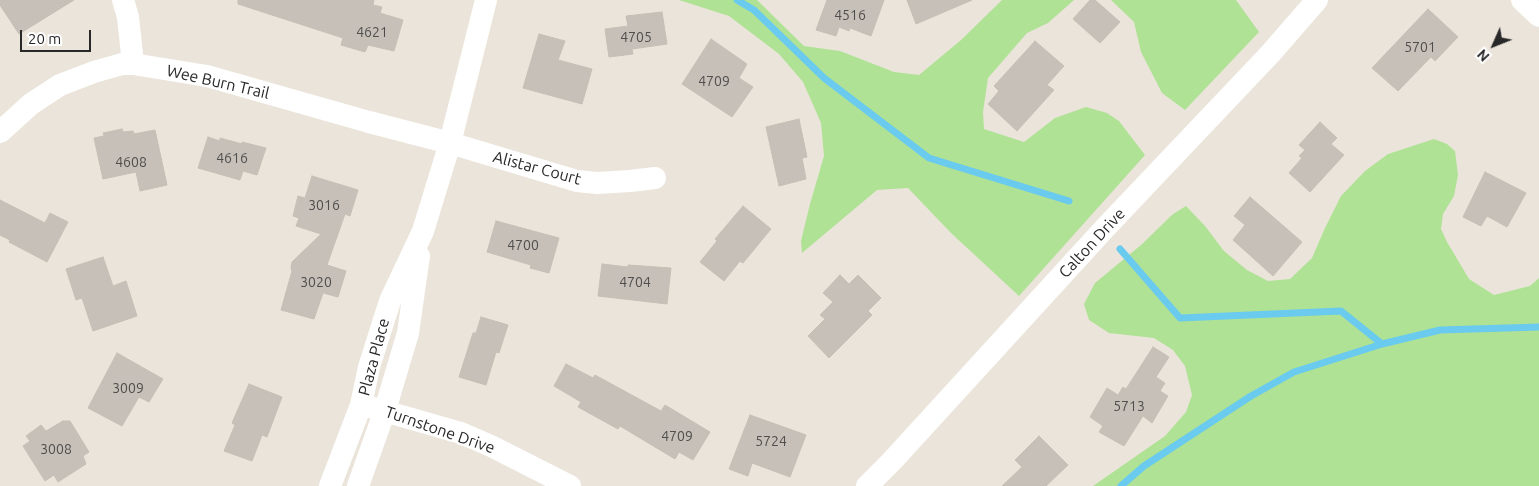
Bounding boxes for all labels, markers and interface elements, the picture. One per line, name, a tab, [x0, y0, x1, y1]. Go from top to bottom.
house number: 4516	[834, 7, 866, 23]
scale bar	[22, 20, 94, 52]
north arrow	[1469, 20, 1519, 70]
house number: 4621	[356, 24, 388, 40]
house number: 4705	[620, 29, 652, 45]
text: 20 m	[28, 30, 61, 47]
house number: 5701	[1404, 39, 1436, 55]
text: N	[1474, 46, 1493, 65]
street label: Wee Burn Trail	[165, 61, 271, 103]
house number: 4709	[698, 73, 730, 89]
street label: Alistar Court	[491, 147, 583, 189]
house number: 4616	[216, 150, 248, 166]
house number: 4608	[115, 154, 147, 170]
house number: 3016	[308, 197, 340, 213]
street label: Calton Drive	[1055, 204, 1129, 282]
house number: 4700	[507, 237, 539, 253]
house number: 3020	[300, 274, 332, 290]
house number: 4704	[619, 274, 651, 290]
street label: Plaza Place	[354, 316, 394, 398]
house number: 3009	[112, 380, 144, 396]
house number: 5713	[1113, 398, 1145, 414]
street label: Turnstone Drive	[383, 402, 497, 458]
house number: 4709	[661, 428, 693, 444]
house number: 5724	[755, 433, 787, 449]
house number: 3008	[40, 441, 72, 457]

